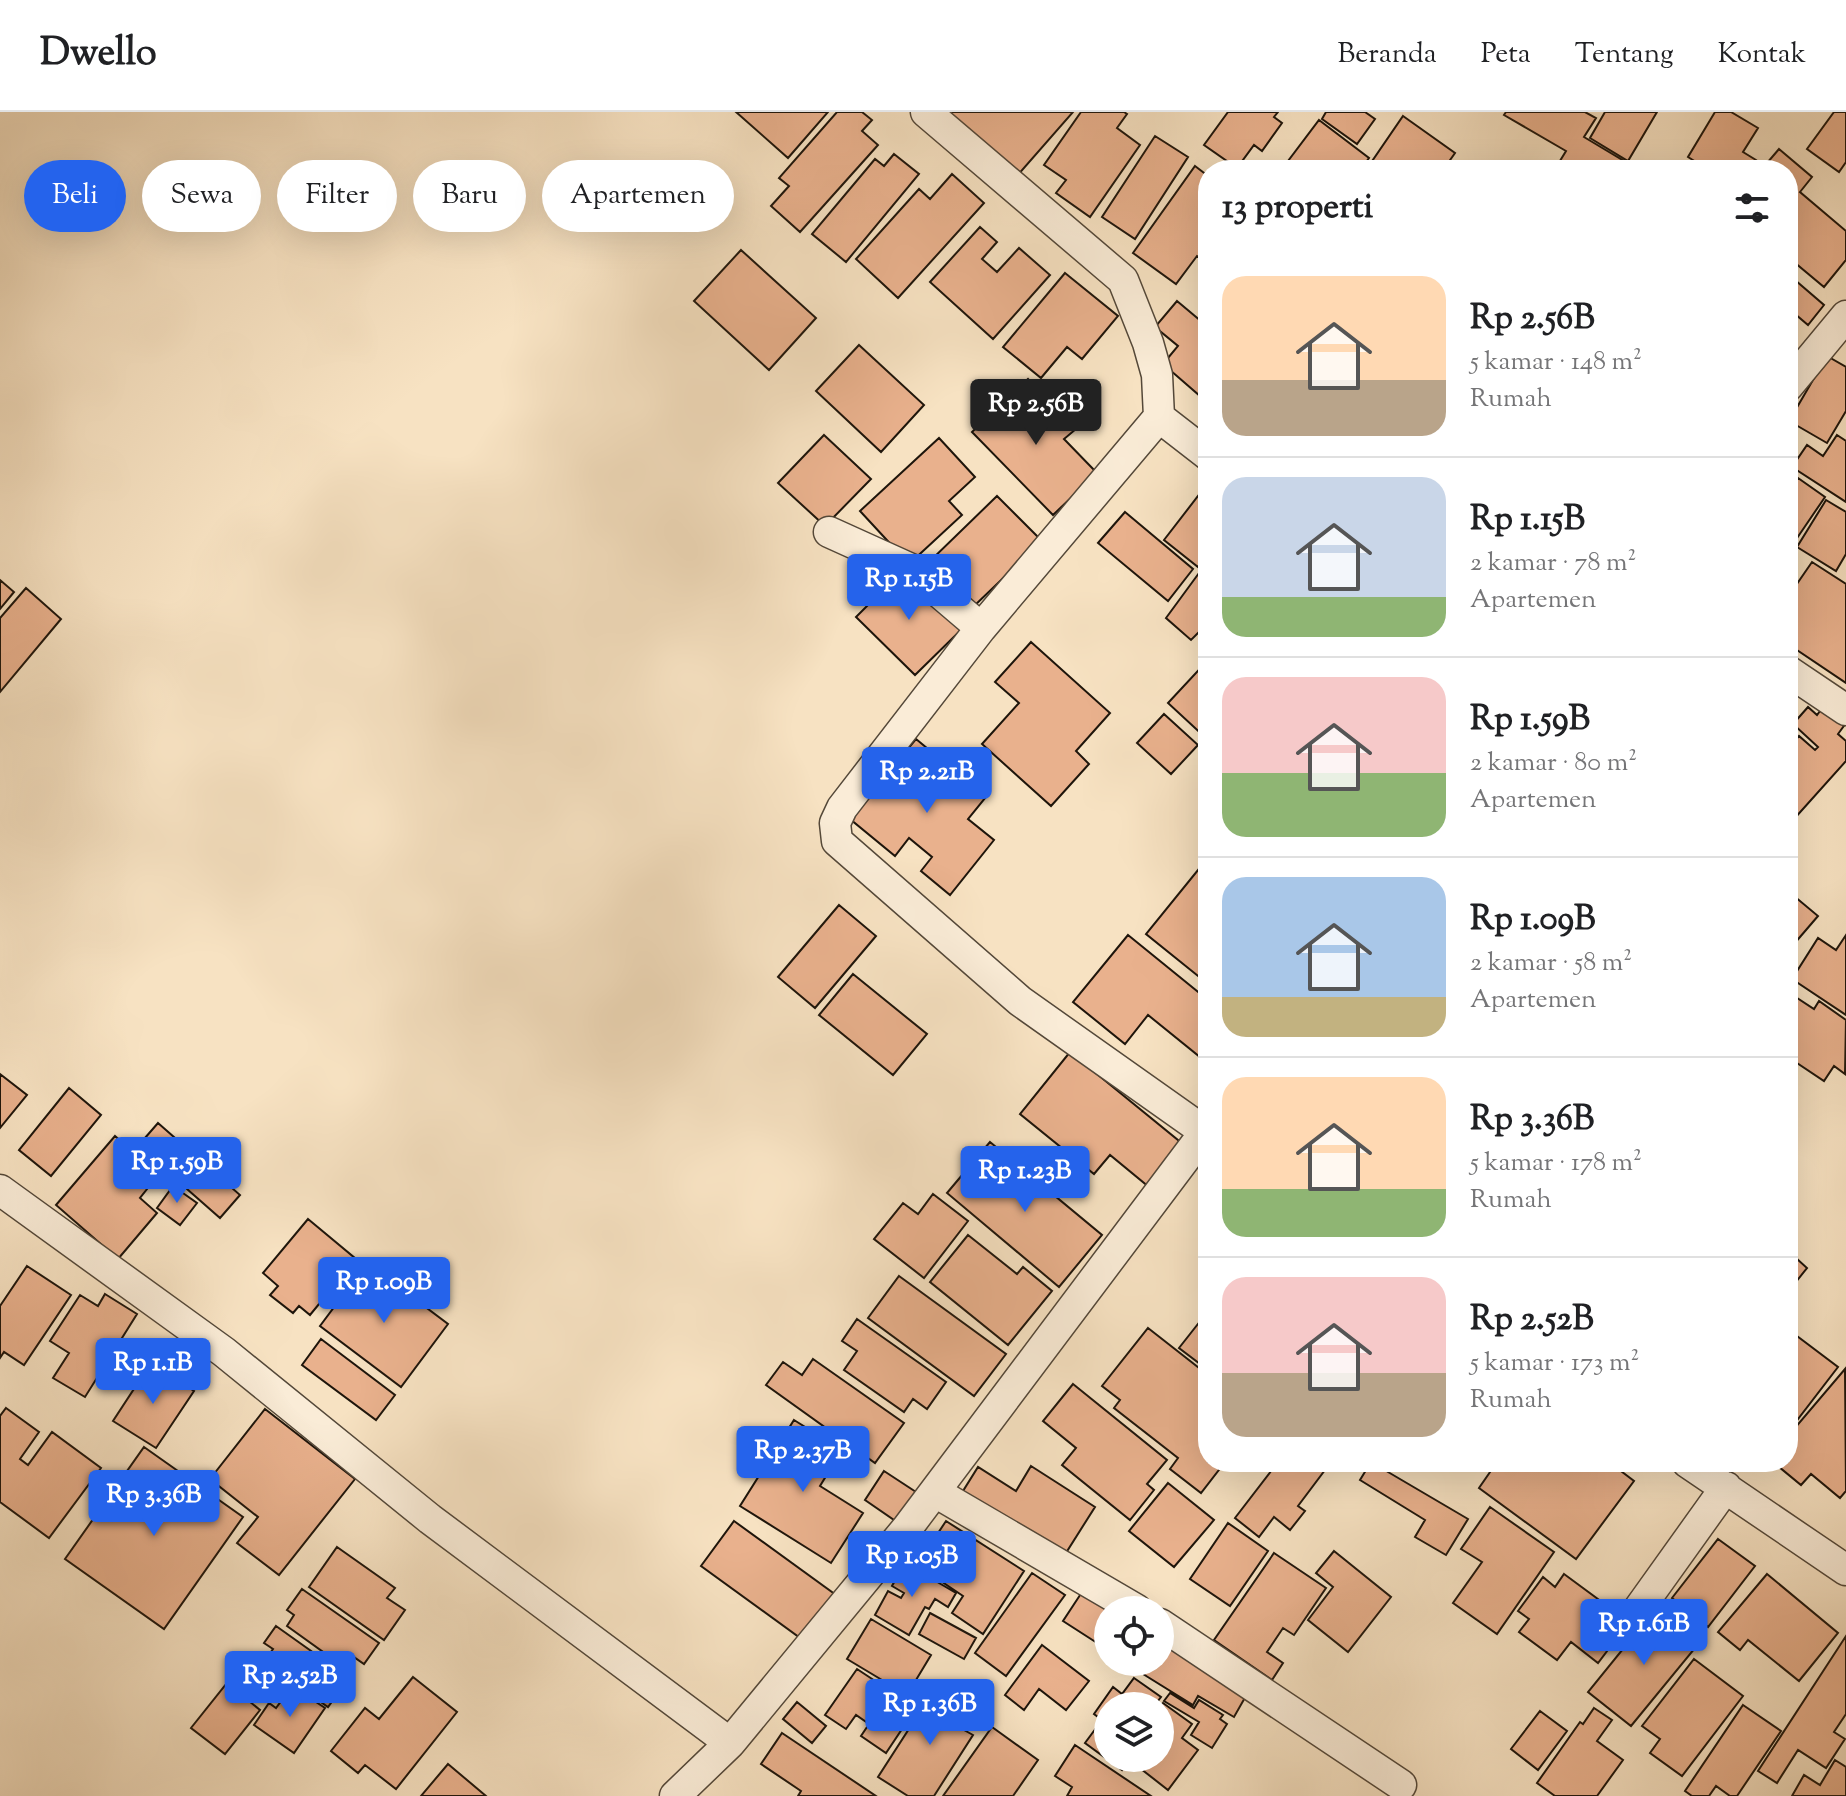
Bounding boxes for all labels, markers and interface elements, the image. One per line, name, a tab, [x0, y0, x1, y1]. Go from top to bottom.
text: Dwello	[40, 28, 157, 82]
text: Beranda	[1338, 35, 1437, 75]
text: Peta	[1481, 35, 1531, 75]
text: Tentang	[1575, 35, 1674, 75]
text: Kontak	[1718, 35, 1806, 75]
chip: Beli	[24, 160, 126, 232]
chip: Sewa	[142, 160, 261, 232]
chip: Filter	[277, 160, 397, 232]
chip: Baru	[413, 160, 526, 232]
chip: Apartemen	[542, 160, 734, 232]
text: 13 properti	[1222, 184, 1373, 233]
icon: filters	[1730, 186, 1774, 230]
text: Rp 2.56B	[1470, 295, 1595, 344]
icon: home	[1286, 308, 1382, 404]
text: 5 kamar · 148 m²	[1470, 344, 1642, 381]
pin: Rp 2.56B	[953, 379, 1119, 447]
text: Rumah	[1470, 381, 1552, 418]
text: Rp 2.56B	[988, 386, 1084, 423]
text: Rp 1.15B	[1470, 496, 1585, 545]
icon: home	[1286, 509, 1382, 605]
text: 2 kamar · 78 m²	[1470, 545, 1636, 582]
pin: Rp 1.15B	[826, 554, 992, 622]
text: Rp 1.15B	[865, 561, 953, 598]
text: Apartemen	[1470, 582, 1596, 619]
text: Rp 1.59B	[1470, 696, 1590, 745]
icon: home	[1286, 709, 1382, 805]
text: 2 kamar · 80 m²	[1470, 745, 1637, 782]
pin: Rp 2.21B	[844, 747, 1010, 815]
text: Rp 2.21B	[880, 754, 974, 791]
text: Apartemen	[1470, 782, 1596, 819]
text: Rp 1.09B	[1470, 896, 1595, 945]
icon: home	[1286, 909, 1382, 1005]
text: 2 kamar · 58 m²	[1470, 945, 1632, 982]
text: Apartemen	[1470, 982, 1596, 1019]
text: Rp 3.36B	[1470, 1096, 1594, 1145]
icon: home	[1286, 1109, 1382, 1205]
pin: Rp 1.59B	[94, 1137, 260, 1205]
text: Rp 1.59B	[131, 1144, 223, 1181]
text: 5 kamar · 178 m²	[1470, 1145, 1642, 1182]
pin: Rp 1.23B	[942, 1146, 1108, 1214]
text: Rp 1.23B	[979, 1153, 1071, 1190]
text: Rumah	[1470, 1182, 1552, 1219]
pin: Rp 1.09B	[301, 1257, 467, 1325]
text: Rp 1.09B	[336, 1264, 432, 1301]
text: Rp 2.52B	[1470, 1296, 1594, 1345]
icon: home	[1286, 1309, 1382, 1405]
pin: Rp 1.1B	[79, 1338, 227, 1406]
text: Rp 1.1B	[114, 1345, 193, 1382]
text: 5 kamar · 173 m²	[1470, 1345, 1639, 1382]
text: Rumah	[1470, 1382, 1552, 1419]
pin: Rp 2.37B	[720, 1426, 886, 1494]
text: Rp 2.37B	[754, 1433, 852, 1470]
pin: Rp 3.36B	[71, 1470, 237, 1538]
text: Rp 3.36B	[106, 1477, 202, 1514]
pin: Rp 1.05B	[829, 1531, 995, 1599]
text: Rp 1.05B	[866, 1538, 958, 1575]
map controls	[1094, 1596, 1174, 1772]
button: locate	[1094, 1596, 1174, 1676]
pin: Rp 1.61B	[1561, 1599, 1727, 1667]
text: Rp 1.61B	[1598, 1606, 1690, 1643]
pin: Rp 2.52B	[207, 1651, 373, 1719]
text: Rp 2.52B	[243, 1658, 337, 1695]
pin: Rp 1.36B	[847, 1679, 1013, 1747]
text: Rp 1.36B	[883, 1686, 977, 1723]
button: layers	[1094, 1692, 1174, 1772]

